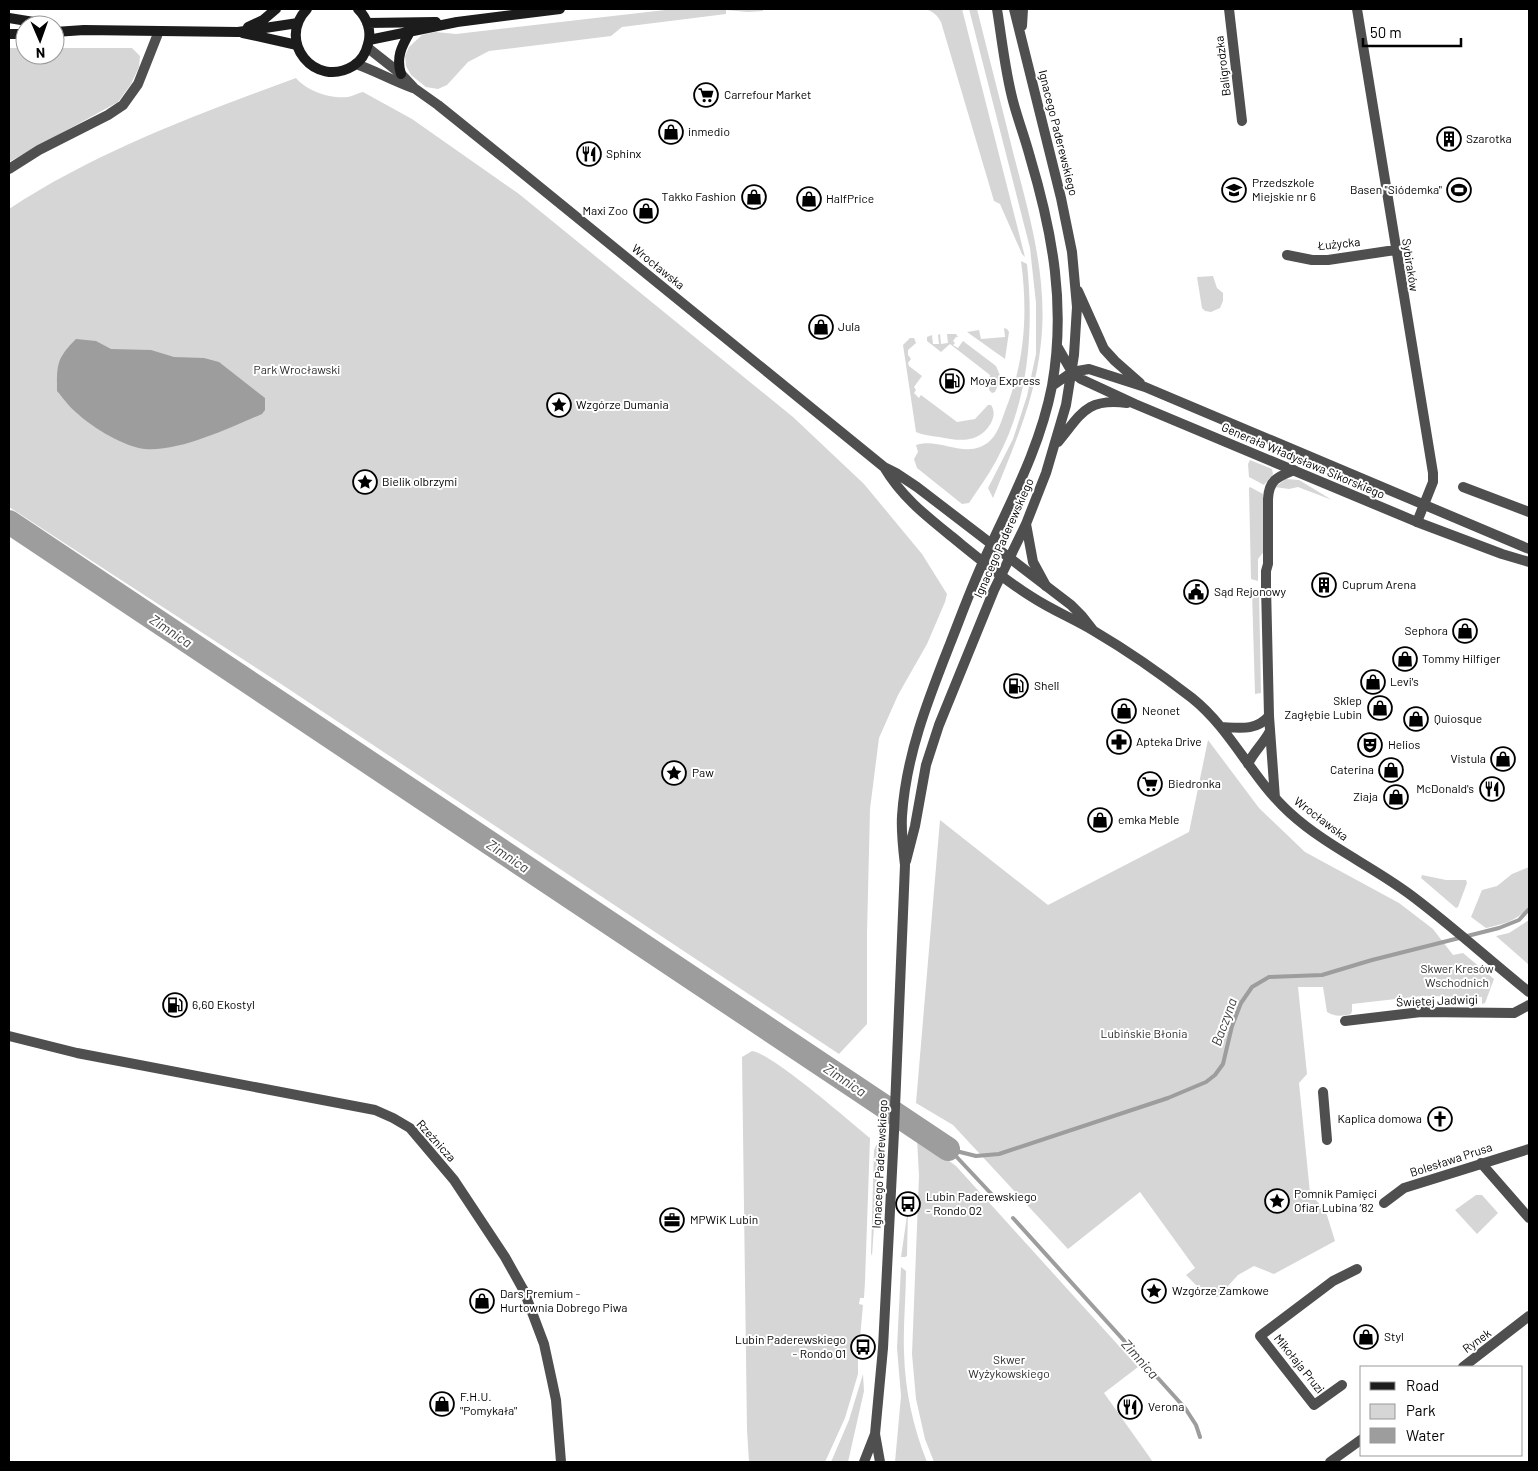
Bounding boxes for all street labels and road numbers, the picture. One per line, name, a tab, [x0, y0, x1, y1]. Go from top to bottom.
street label: Baligrodzka	[1211, 35, 1233, 97]
street label: Ignacego Paderewskiego	[1037, 68, 1081, 197]
street label: Łużycka	[1316, 234, 1361, 252]
street label: Sybiraków	[1400, 237, 1422, 293]
street label: Wrocławska	[629, 241, 688, 292]
street label: Generała Władysława Sikorskiego	[1220, 419, 1387, 501]
street label: Ignacego Paderewskiego	[970, 476, 1036, 599]
street label: Wrocławska	[1292, 793, 1351, 843]
street label: Świętej Jadwigi	[1396, 992, 1478, 1008]
street label: Ignacego Paderewskiego	[869, 1099, 889, 1229]
street label: Rzeźnicza	[414, 1116, 459, 1164]
street label: Bolesława Prusa	[1408, 1139, 1494, 1179]
street label: Rynek	[1459, 1325, 1493, 1355]
street label: Mikołaja Pruzi	[1272, 1331, 1328, 1396]

